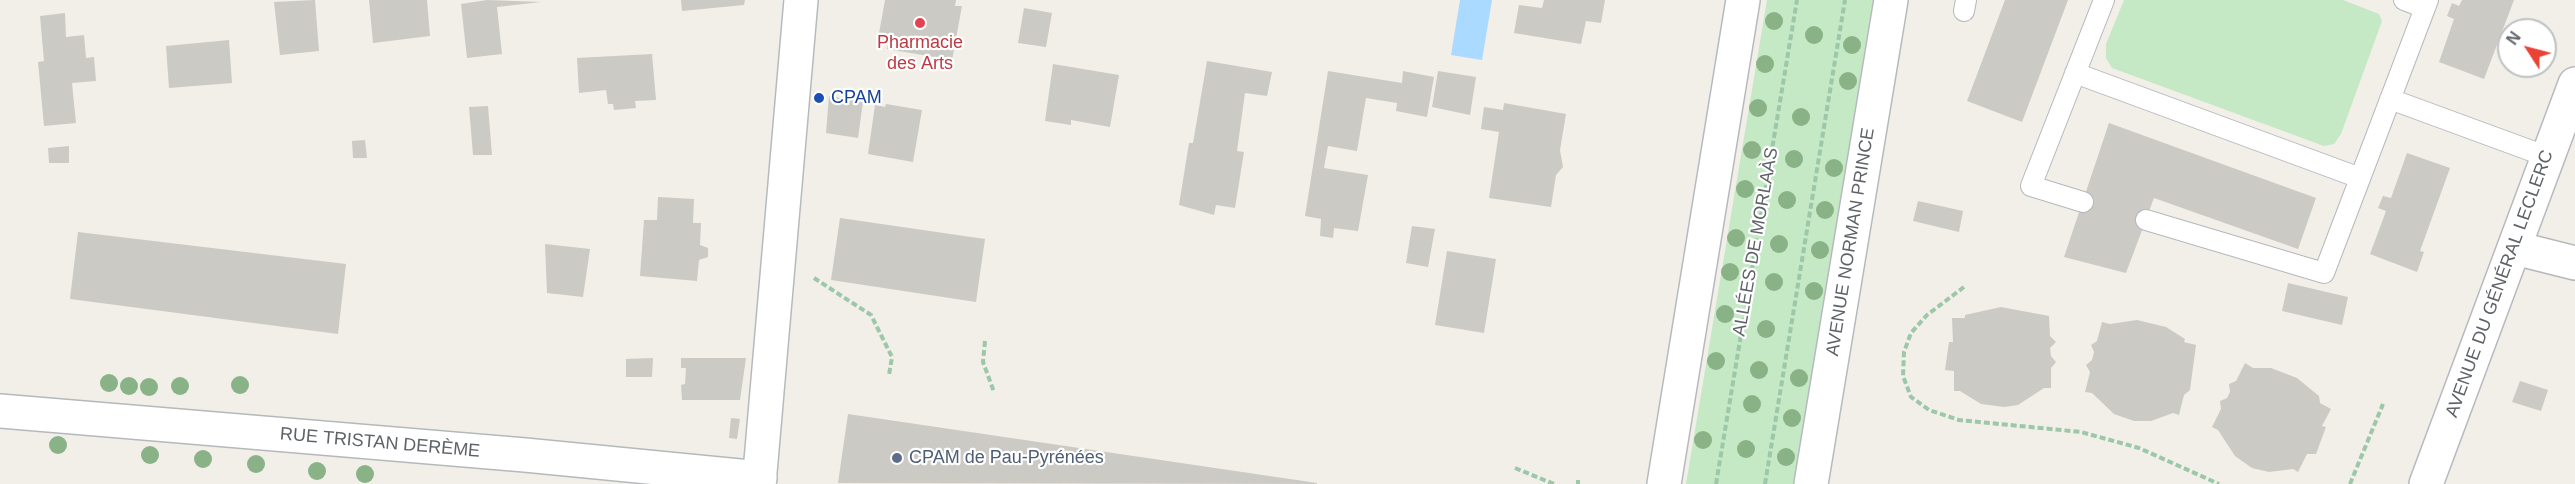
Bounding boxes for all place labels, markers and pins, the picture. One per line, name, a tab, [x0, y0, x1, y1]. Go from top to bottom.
marker: Pharmacie des Arts	[913, 16, 927, 30]
place label: Pharmacie des Arts	[877, 32, 963, 74]
place label: CPAM	[831, 87, 882, 109]
marker: CPAM	[812, 91, 826, 105]
place label: CPAM de Pau-Pyrénées	[909, 447, 1104, 469]
marker: CPAM de Pau-Pyrénées	[890, 451, 904, 465]

